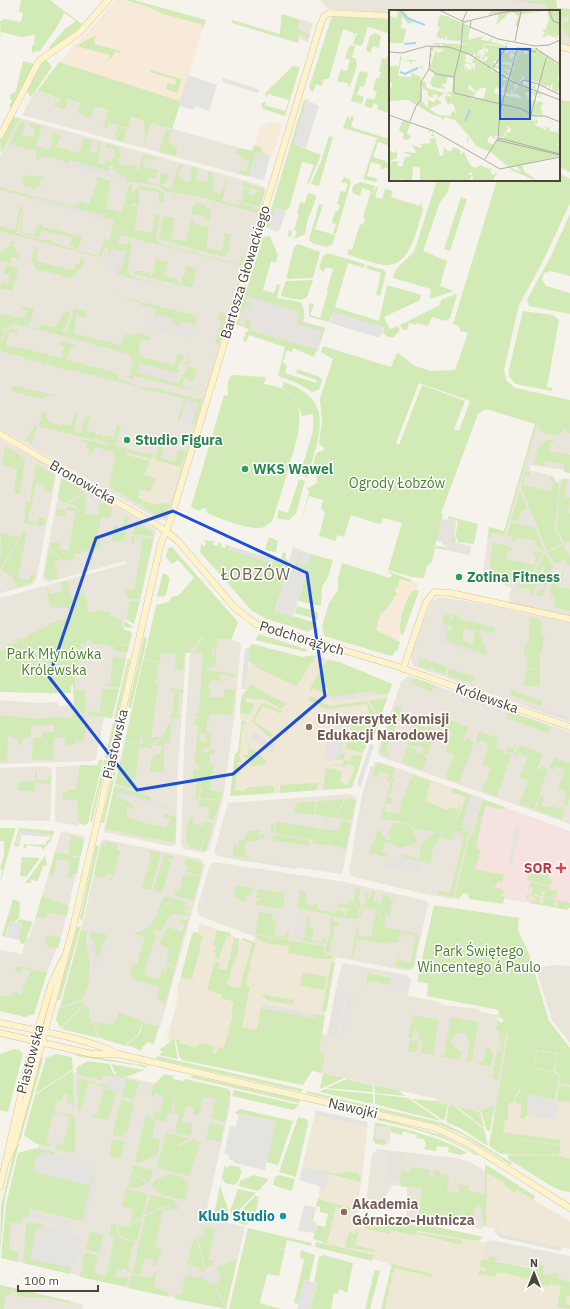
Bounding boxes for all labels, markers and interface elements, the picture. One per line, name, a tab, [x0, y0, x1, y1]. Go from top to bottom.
inset map	[389, 10, 560, 181]
street label: Bartosza Głowackiego	[216, 203, 274, 341]
place label: Studio Figura	[135, 431, 223, 449]
marker: Studio Figura	[122, 435, 132, 445]
street label: Bronowicka	[47, 456, 120, 509]
place label: WKS Wawel	[253, 460, 333, 478]
marker: WKS Wawel	[240, 464, 250, 474]
park label: Ogrody Łobzów	[349, 474, 445, 492]
district label: ŁOBZÓW	[220, 563, 291, 584]
place label: Zotina Fitness	[467, 568, 560, 586]
marker: Zotina Fitness	[454, 572, 464, 582]
street label: Podchorążych	[257, 617, 347, 659]
park label: Park Młynówka Królewska	[6, 645, 102, 679]
street label: Królewska	[453, 679, 521, 717]
street label: Piastowska	[98, 707, 132, 781]
place label: Uniwersytet Komisji Edukacji Narodowej	[317, 710, 449, 744]
marker: Uniwersytet Komisji Edukacji Narodowej	[304, 722, 314, 732]
place label: SOR	[524, 859, 552, 877]
marker: SOR	[555, 862, 567, 874]
park label: Park Świętego Wincentego á Paulo	[417, 941, 541, 976]
street label: Piastowska	[12, 1022, 48, 1096]
street label: Nawojki	[327, 1094, 379, 1122]
place label: Akademia Górniczo-Hutnicza	[352, 1195, 475, 1229]
place label: Klub Studio	[198, 1207, 275, 1225]
marker: Akademia Górniczo-Hutnicza	[339, 1207, 349, 1217]
marker: Klub Studio	[278, 1211, 288, 1221]
north arrow	[514, 1253, 554, 1293]
text: N	[530, 1256, 538, 1270]
scale bar	[18, 1267, 98, 1293]
text: 100 m	[24, 1273, 59, 1288]

